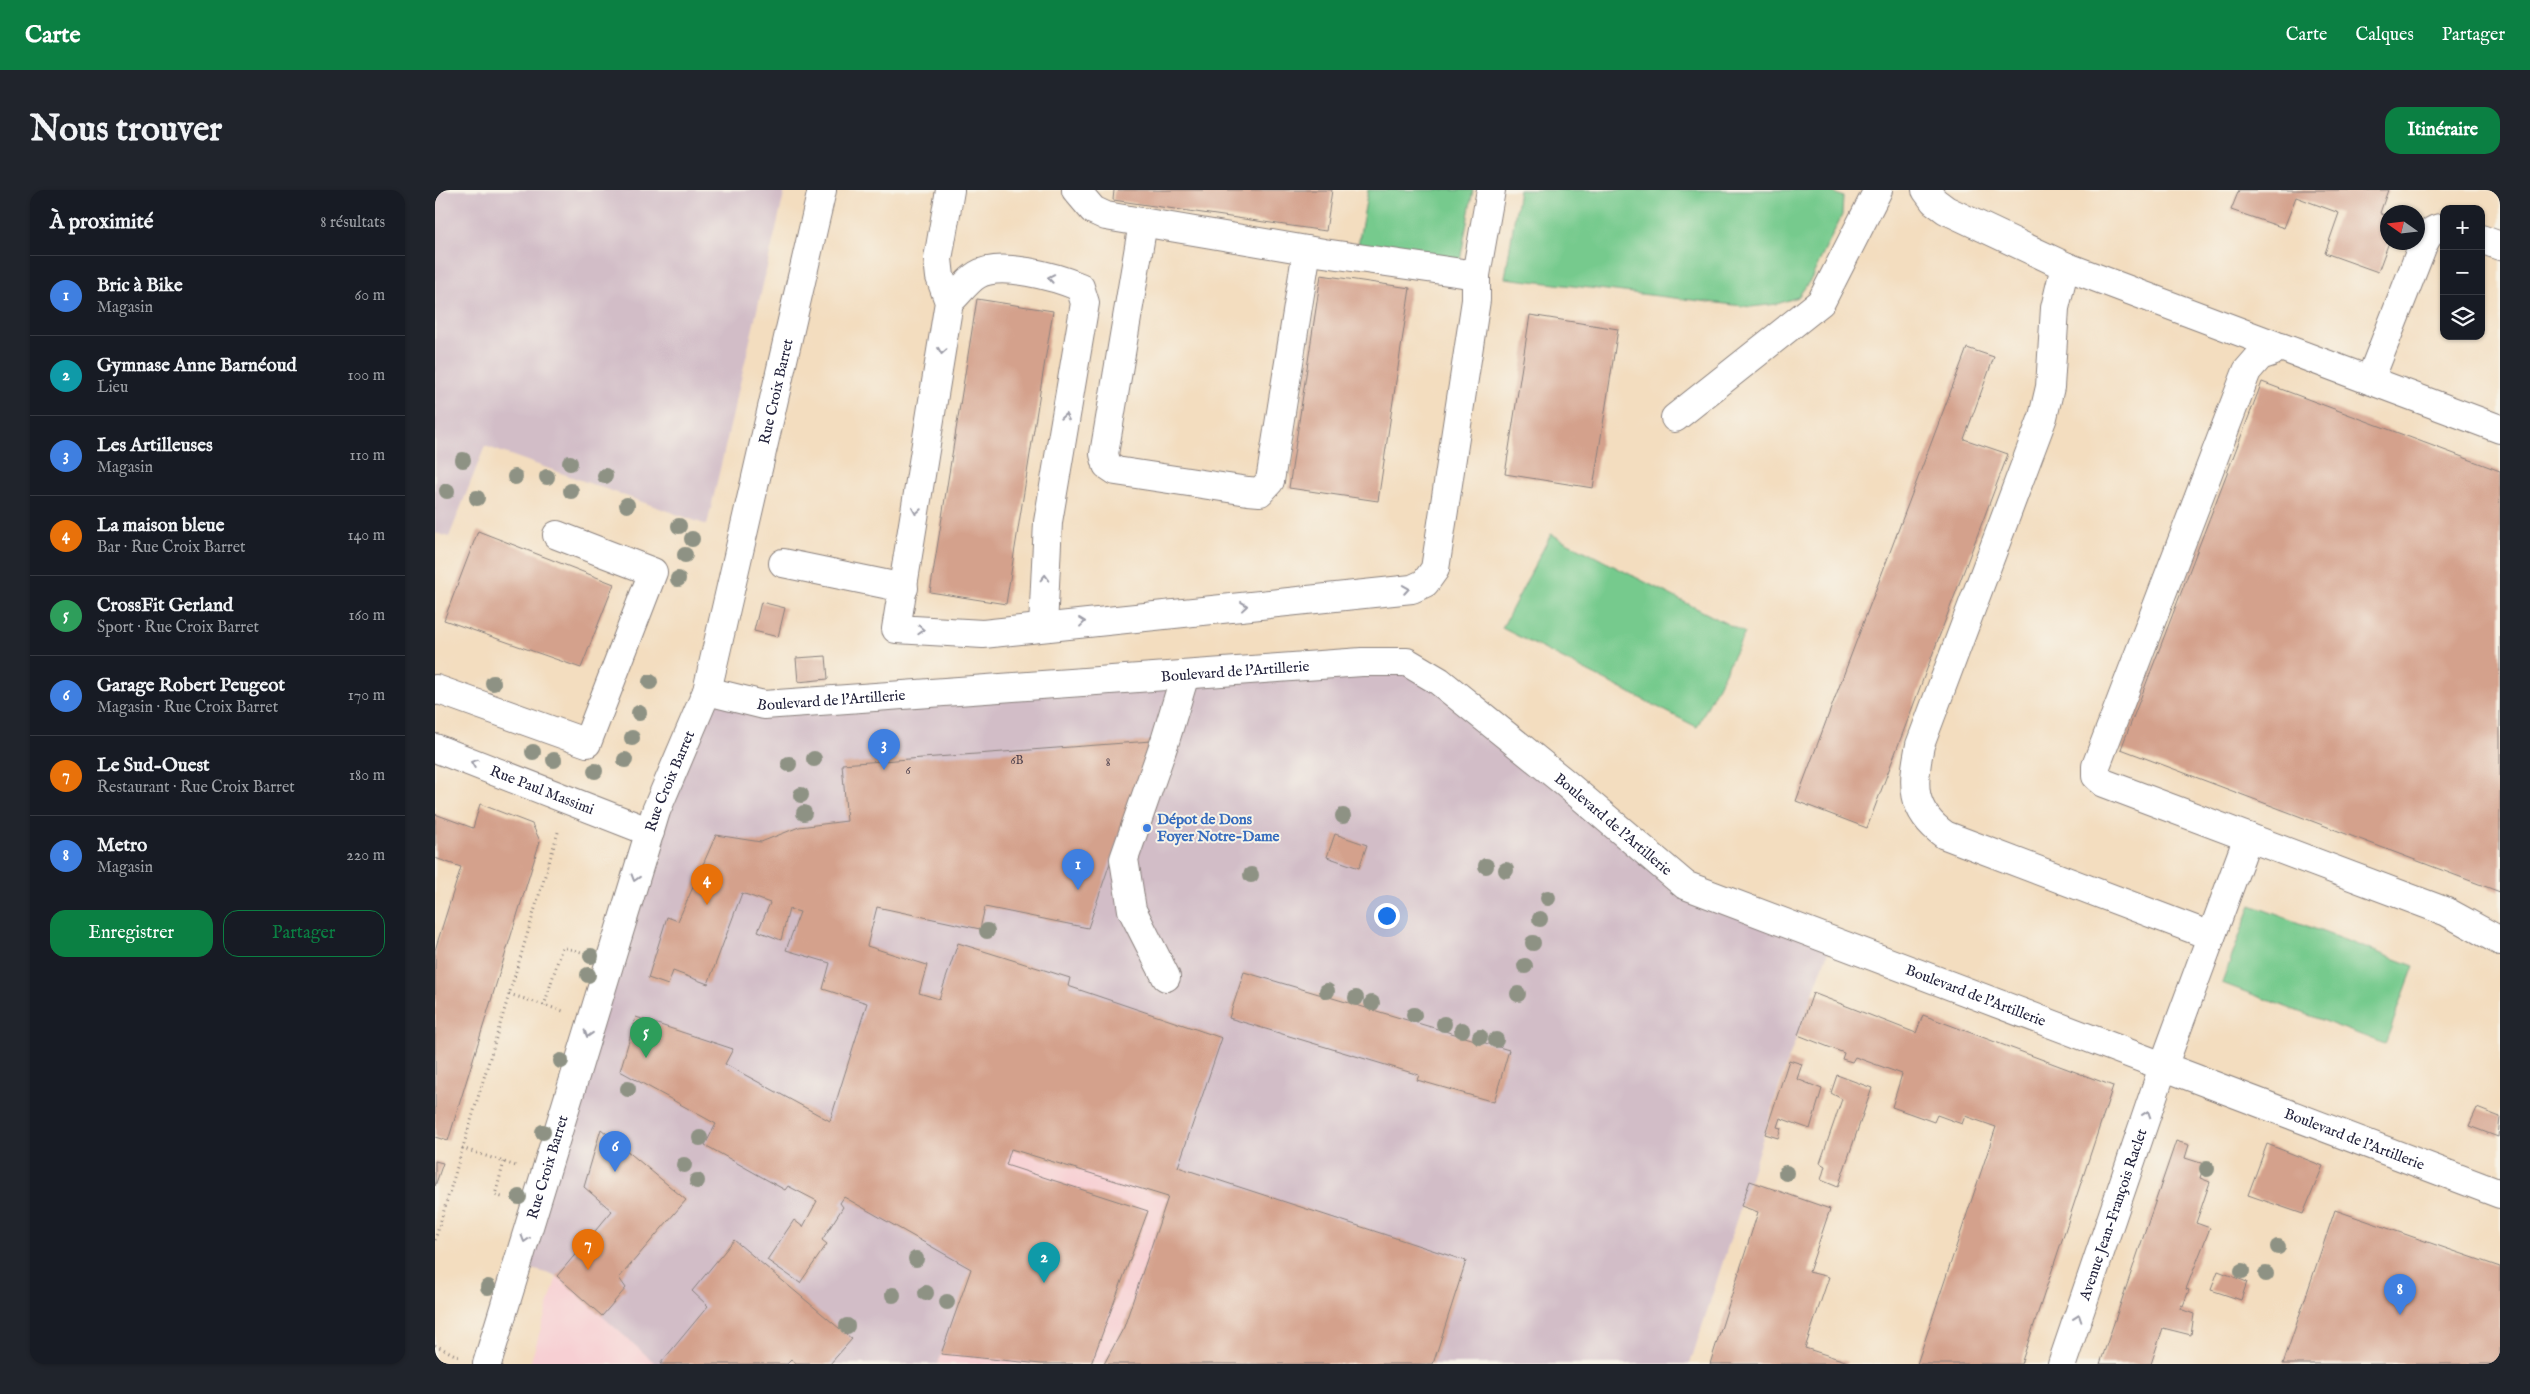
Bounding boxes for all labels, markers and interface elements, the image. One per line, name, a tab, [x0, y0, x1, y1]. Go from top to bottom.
text: Carte	[25, 20, 81, 51]
text: Carte	[2286, 24, 2327, 47]
text: Calques	[2355, 24, 2414, 47]
text: Partager	[2442, 24, 2505, 47]
button: Itinéraire	[2385, 107, 2500, 154]
text: Nous trouver	[30, 108, 222, 153]
north arrow	[2380, 205, 2425, 250]
map controls	[2440, 205, 2485, 340]
button: +	[2440, 205, 2485, 250]
text: À proximité	[50, 209, 153, 236]
text: 8 résultats	[320, 213, 385, 233]
button: −	[2440, 250, 2485, 295]
text: Bric à Bike	[97, 274, 183, 298]
one-way arrow	[1047, 274, 1056, 284]
text: 1	[63, 286, 69, 306]
text: 60 m	[355, 286, 385, 306]
button: layers	[2440, 295, 2485, 340]
text: Magasin	[97, 298, 153, 318]
street label: Rue Croix Barret	[755, 337, 798, 446]
one-way arrow	[937, 346, 947, 355]
text: Gymnase Anne Barnéoud	[97, 354, 297, 378]
text: 2	[62, 366, 70, 386]
text: 100 m	[348, 366, 385, 386]
text: Lieu	[97, 378, 128, 398]
one-way arrow	[1060, 413, 1070, 422]
text: Les Artilleuses	[97, 434, 213, 458]
text: 3	[63, 446, 69, 466]
text: 110 m	[349, 446, 385, 466]
text: Magasin	[97, 458, 153, 478]
one-way arrow	[911, 507, 922, 515]
text: La maison bleue	[97, 514, 224, 538]
text: 4	[62, 526, 70, 546]
text: 140 m	[347, 526, 385, 546]
text: Bar · Rue Croix Barret	[97, 538, 246, 558]
one-way arrow	[1040, 574, 1051, 582]
one-way arrow	[1402, 584, 1410, 595]
text: CrossFit Gerland	[97, 594, 233, 618]
one-way arrow	[1240, 600, 1248, 611]
text: 5	[63, 606, 69, 626]
text: 160 m	[349, 606, 385, 626]
one-way arrow	[1079, 617, 1087, 628]
text: Sport · Rue Croix Barret	[97, 618, 259, 638]
one-way arrow	[917, 625, 925, 636]
street label: Boulevard de l'Artillerie	[1160, 657, 1310, 686]
text: Garage Robert Peugeot	[97, 674, 285, 698]
text: 6	[63, 686, 69, 706]
text: 170 m	[348, 686, 385, 706]
street label: Boulevard de l'Artillerie	[755, 686, 906, 715]
text: Magasin · Rue Croix Barret	[97, 698, 278, 718]
street label: Rue Croix Barret	[641, 728, 699, 834]
pin: 3	[868, 729, 900, 770]
house number: 6B	[1010, 753, 1024, 768]
text: Le Sud-Ouest	[97, 754, 210, 778]
house number: 8	[1106, 755, 1111, 770]
one-way arrow	[470, 759, 479, 769]
street label: Rue Paul Massimi	[487, 761, 597, 819]
house number: 6	[905, 763, 911, 778]
text: 7	[62, 766, 70, 786]
text: 180 m	[349, 766, 385, 786]
street label: Boulevard de l'Artillerie	[1550, 769, 1676, 880]
text: Restaurant · Rue Croix Barret	[97, 778, 295, 798]
place label: Dépot de Dons Foyer Notre-Dame	[1157, 810, 1279, 846]
marker: Dépot de Dons Foyer Notre-Dame	[1141, 822, 1153, 834]
text: Metro	[97, 834, 147, 858]
text: 8	[63, 846, 69, 866]
text: 220 m	[346, 846, 385, 866]
pin: 1	[1062, 849, 1094, 890]
text: Magasin	[97, 858, 153, 878]
pin: 4	[691, 864, 723, 905]
one-way arrow	[631, 874, 641, 882]
your location	[1374, 903, 1400, 929]
button: Enregistrer	[50, 910, 213, 957]
button: Partager	[223, 910, 385, 957]
street label: Boulevard de l'Artillerie	[1903, 960, 2049, 1031]
pin: 5	[630, 1017, 662, 1058]
one-way arrow	[583, 1029, 593, 1037]
street label: Boulevard de l'Artillerie	[2281, 1104, 2427, 1175]
one-way arrow	[2141, 1110, 2151, 1119]
street label: Rue Croix Barret	[523, 1113, 572, 1221]
street label: Avenue Jean-François Raclet	[2075, 1126, 2151, 1304]
pin: 6	[599, 1131, 631, 1172]
pin: 7	[572, 1229, 604, 1270]
one-way arrow	[521, 1235, 531, 1243]
pin: 2	[1028, 1242, 1060, 1283]
pin: 8	[2384, 1274, 2416, 1315]
one-way arrow	[2072, 1314, 2082, 1323]

